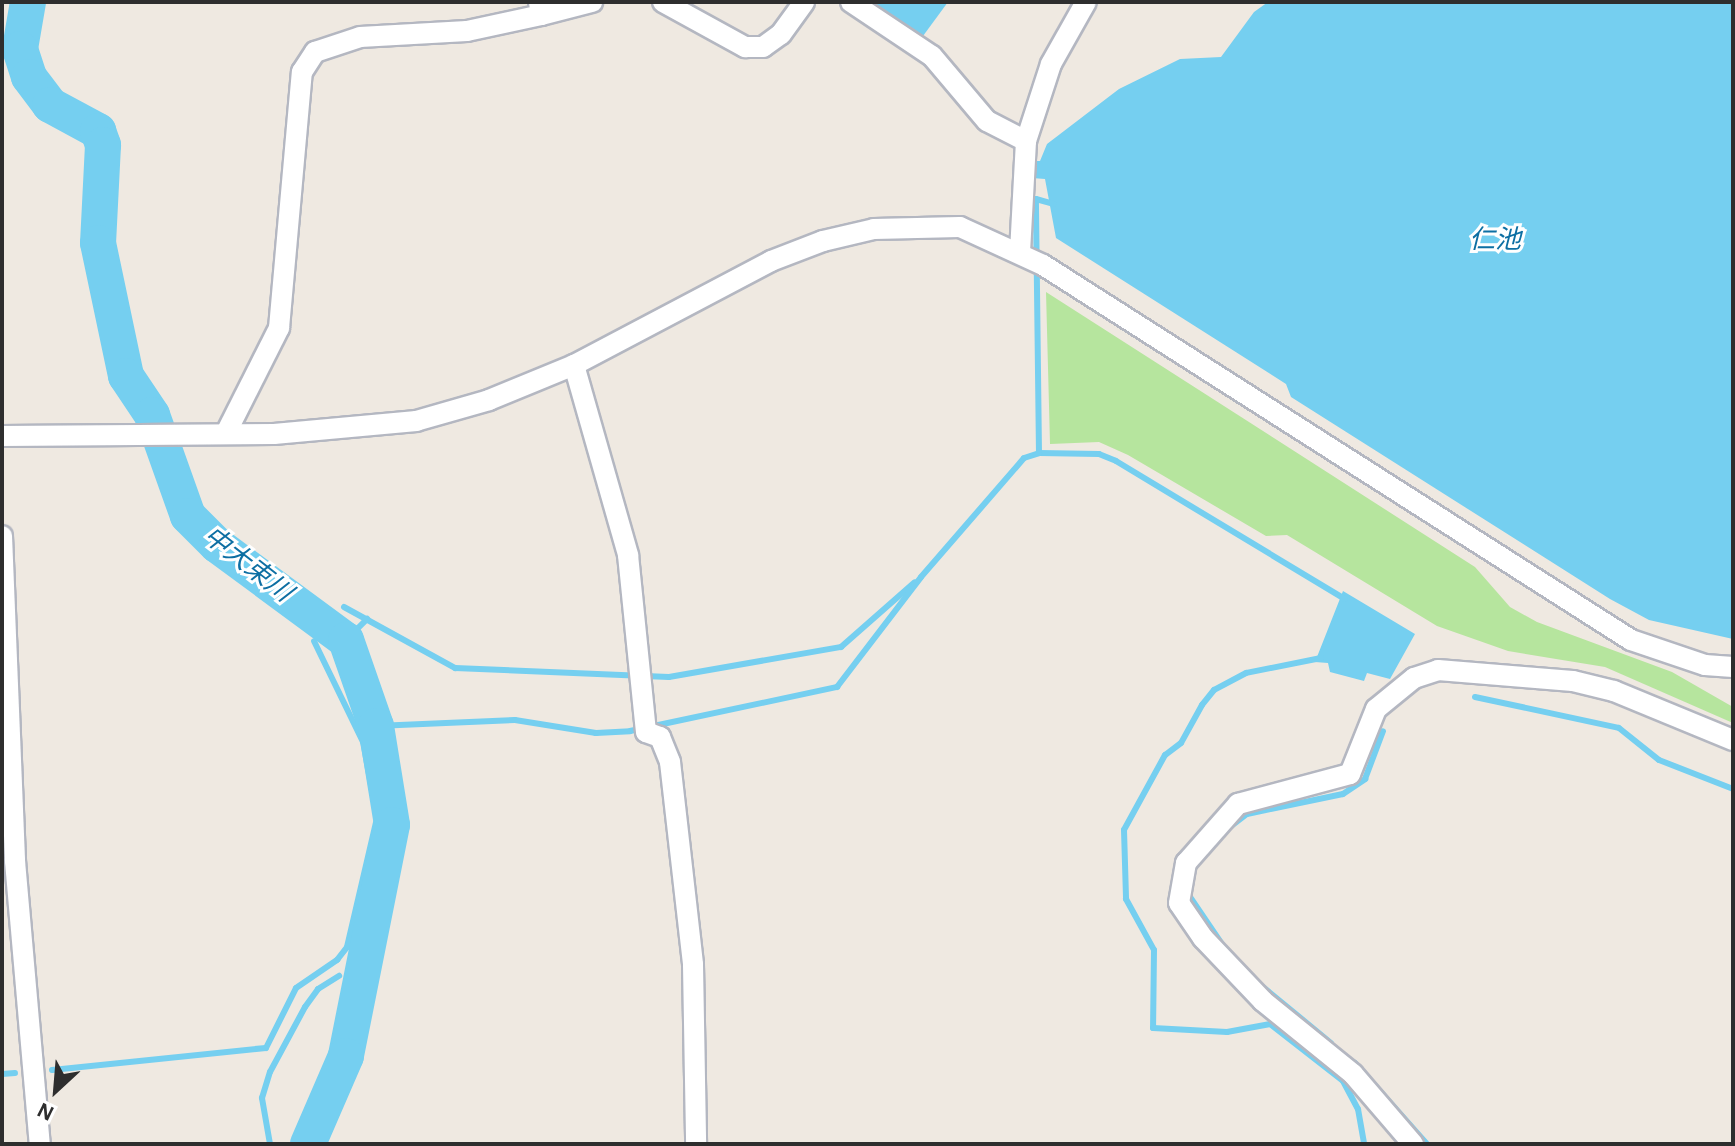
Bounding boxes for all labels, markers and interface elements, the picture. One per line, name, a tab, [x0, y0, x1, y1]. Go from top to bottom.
water label: 仁池	[1469, 225, 1521, 257]
water label: 中大束川	[196, 521, 298, 609]
north arrow	[16, 1050, 96, 1130]
text: N	[34, 1098, 57, 1125]

